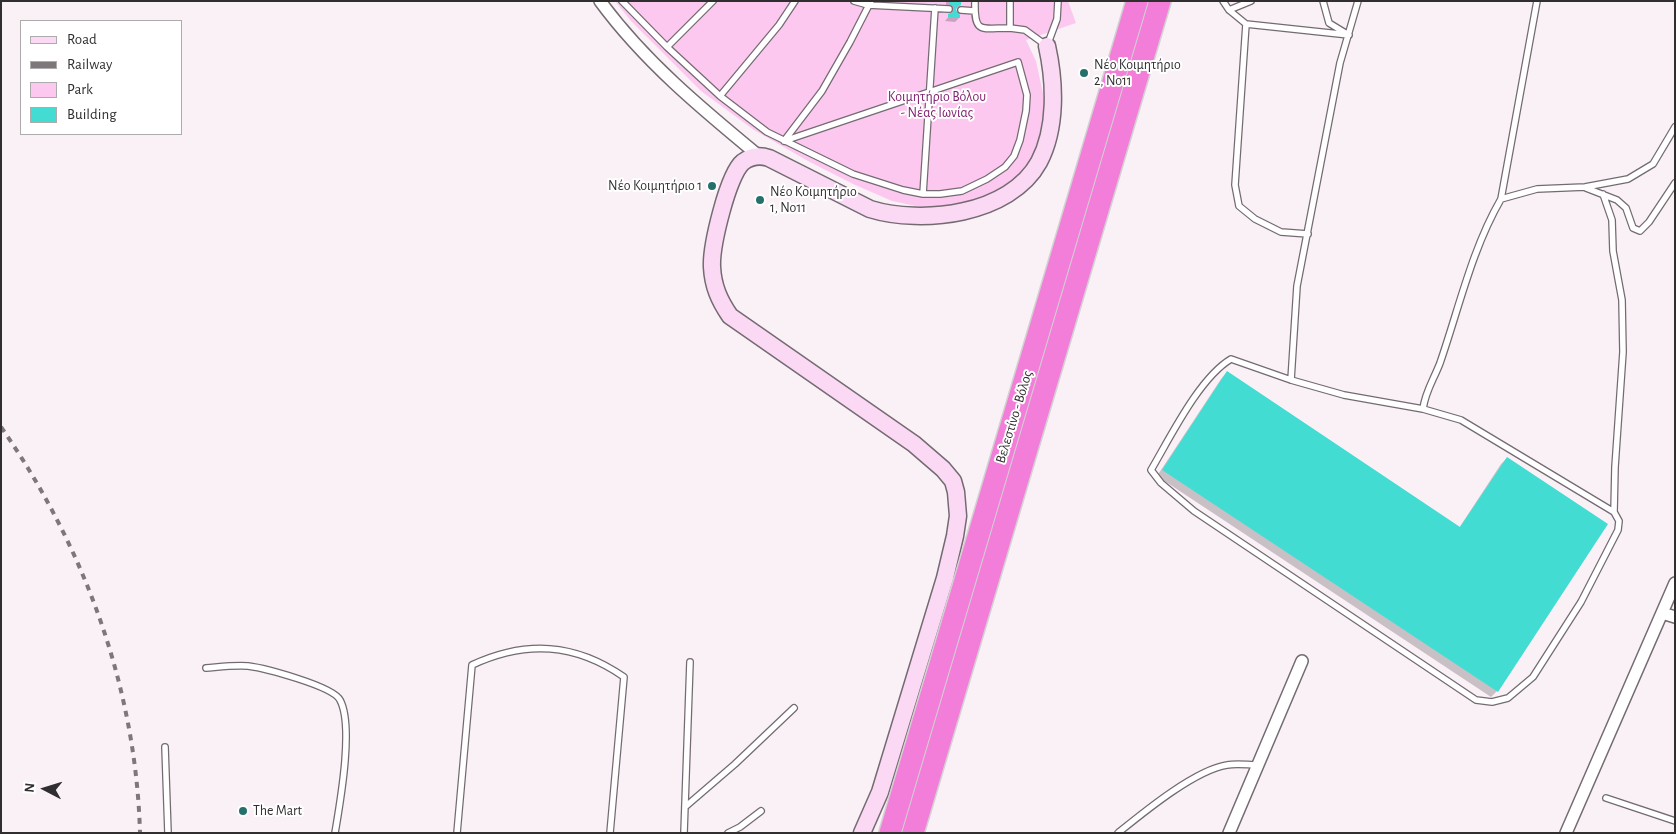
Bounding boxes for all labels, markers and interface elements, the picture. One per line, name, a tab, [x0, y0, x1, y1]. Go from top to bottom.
legend	[20, 20, 182, 135]
text: Road	[67, 32, 97, 47]
text: Railway	[67, 57, 112, 72]
place label: Νέο Κοιμητήριο 2, Νο11	[1094, 57, 1181, 90]
marker: Νέο Κοιμητήριο 2, Νο11	[1078, 67, 1090, 79]
text: Park	[67, 82, 93, 97]
park label: Κοιμητήριο Βόλου - Νέας Ιωνίας	[888, 89, 986, 121]
text: Building	[67, 107, 117, 122]
place label: Νέο Κοιμητήριο 1	[608, 178, 702, 194]
marker: Νέο Κοιμητήριο 1	[706, 180, 718, 192]
place label: Νέο Κοιμητήριο 1, Νο11	[770, 184, 857, 216]
marker: Νέο Κοιμητήριο 1, Νο11	[754, 194, 766, 206]
street label: Βελεστίνο - Βόλος	[992, 369, 1036, 465]
north arrow	[20, 764, 70, 814]
text: N	[23, 782, 37, 793]
place label: The Mart	[253, 803, 302, 819]
marker: The Mart	[237, 805, 249, 817]

